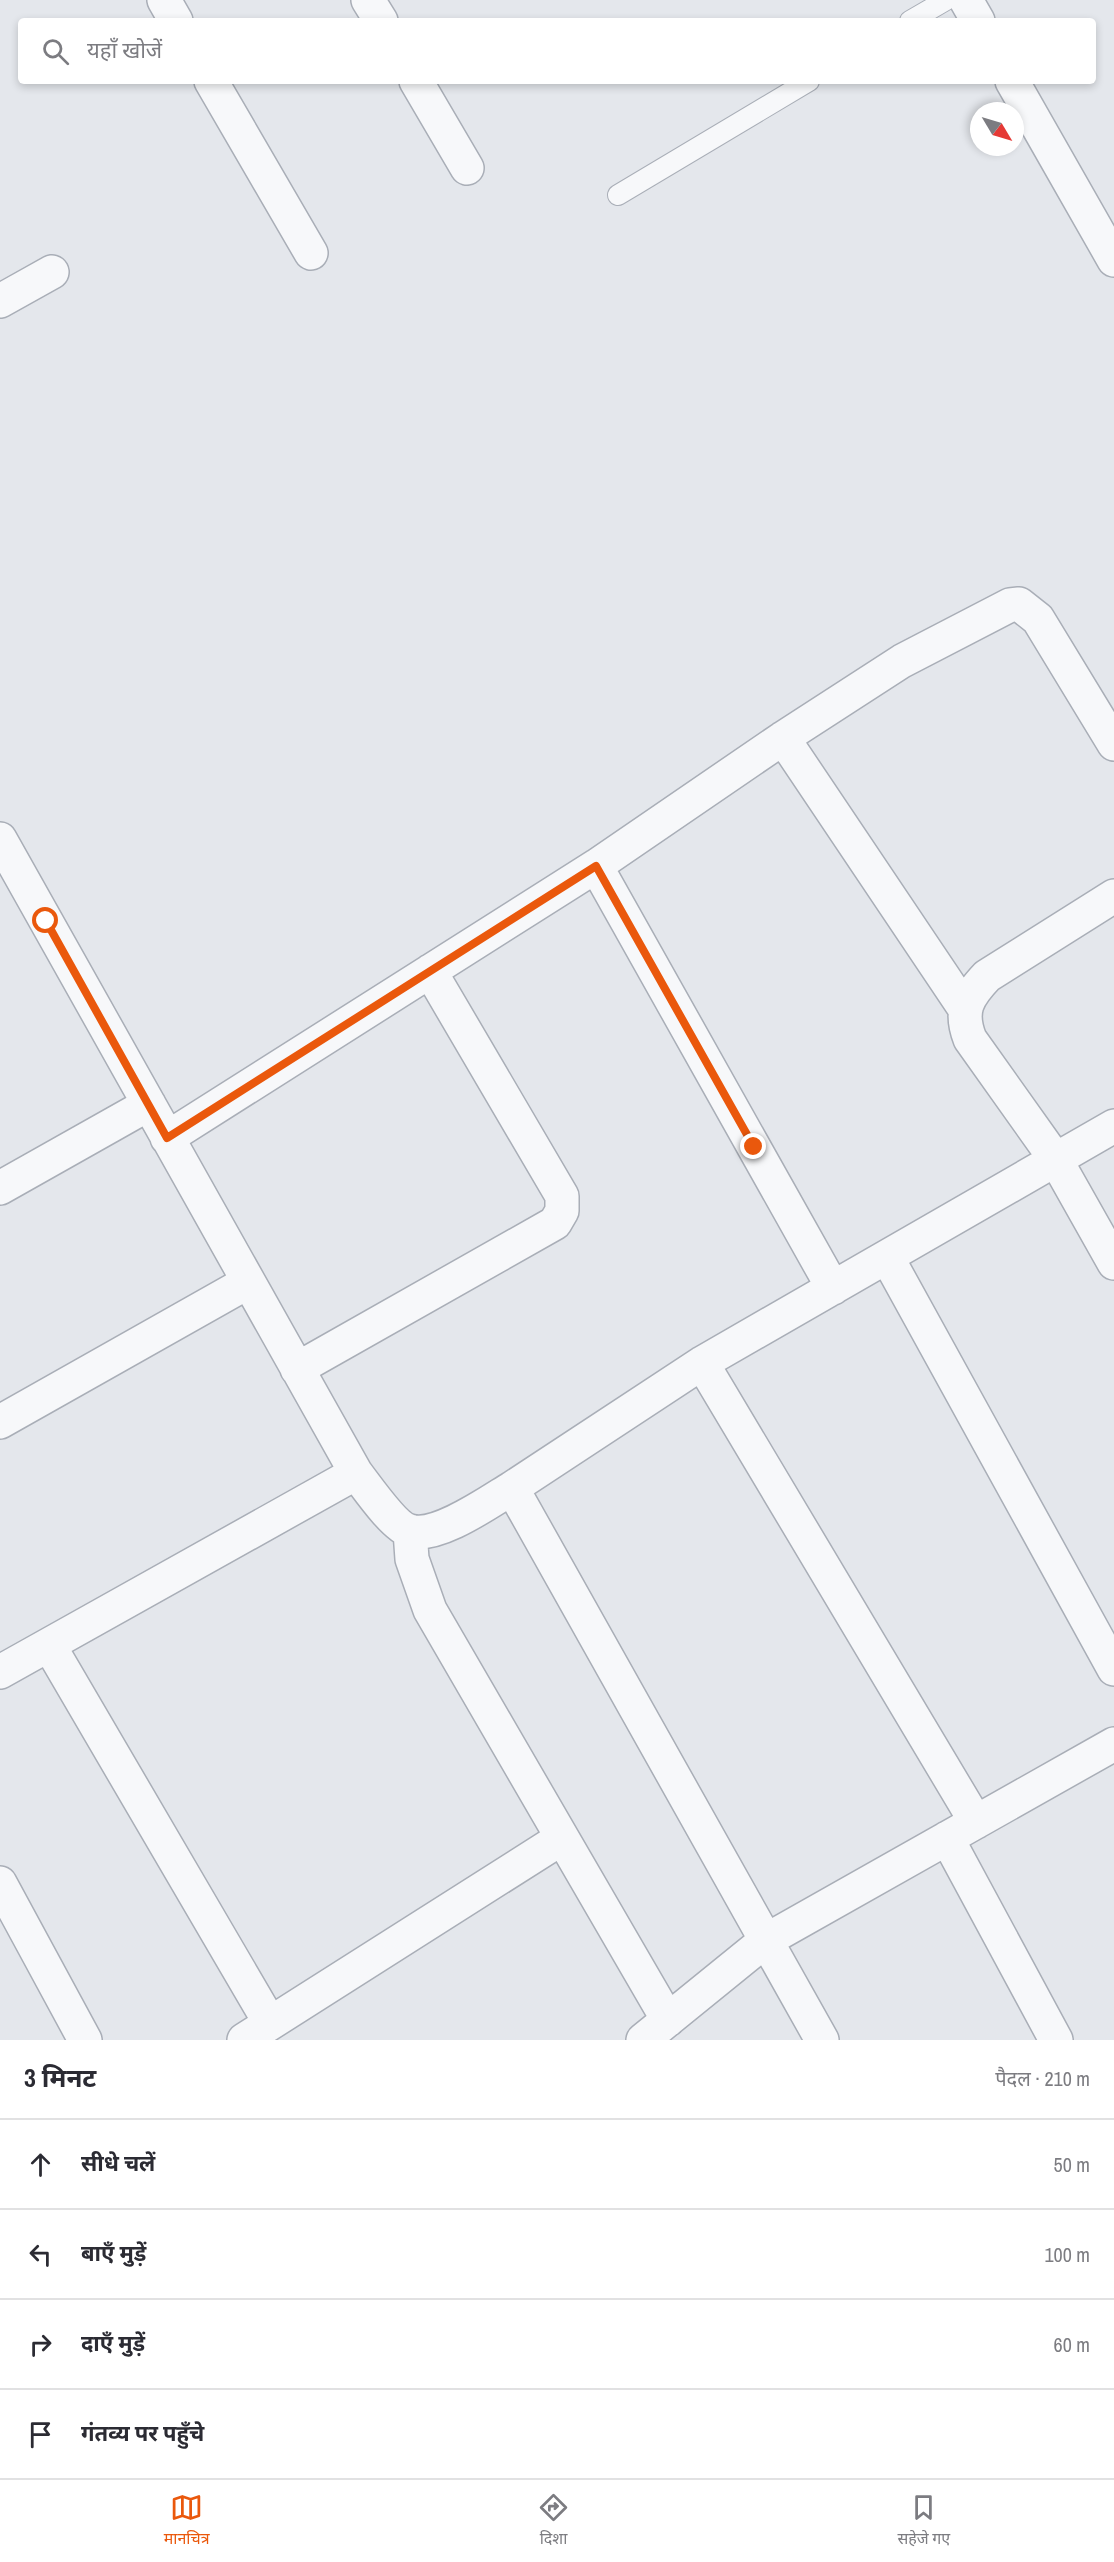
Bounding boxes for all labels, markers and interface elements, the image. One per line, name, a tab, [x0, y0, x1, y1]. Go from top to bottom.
search box	[18, 18, 1096, 84]
icon: search	[39, 35, 72, 68]
text: यहाँ खोजें	[87, 35, 162, 65]
north arrow	[970, 102, 1024, 156]
route start	[32, 907, 58, 933]
route end	[740, 1133, 766, 1159]
text: 3 मिनट	[24, 2060, 96, 2095]
text: पैदल · 210 m	[995, 2065, 1090, 2092]
icon: ahead	[24, 2148, 57, 2181]
text: सीधे चलें	[81, 2148, 155, 2178]
text: 50 m	[1054, 2151, 1090, 2178]
icon: left	[24, 2238, 57, 2271]
text: बाएँ मुड़ें	[81, 2238, 146, 2268]
text: 100 m	[1044, 2241, 1090, 2268]
icon: right	[24, 2328, 57, 2361]
text: दाएँ मुड़ें	[81, 2328, 145, 2358]
text: 60 m	[1054, 2331, 1090, 2358]
icon: arrive	[24, 2418, 57, 2451]
text: गंतव्य पर पहुँचे	[81, 2418, 204, 2448]
tab: मानचित्र	[164, 2491, 209, 2551]
tab: दिशा	[537, 2491, 570, 2551]
tab: सहेजे गए	[898, 2491, 950, 2551]

